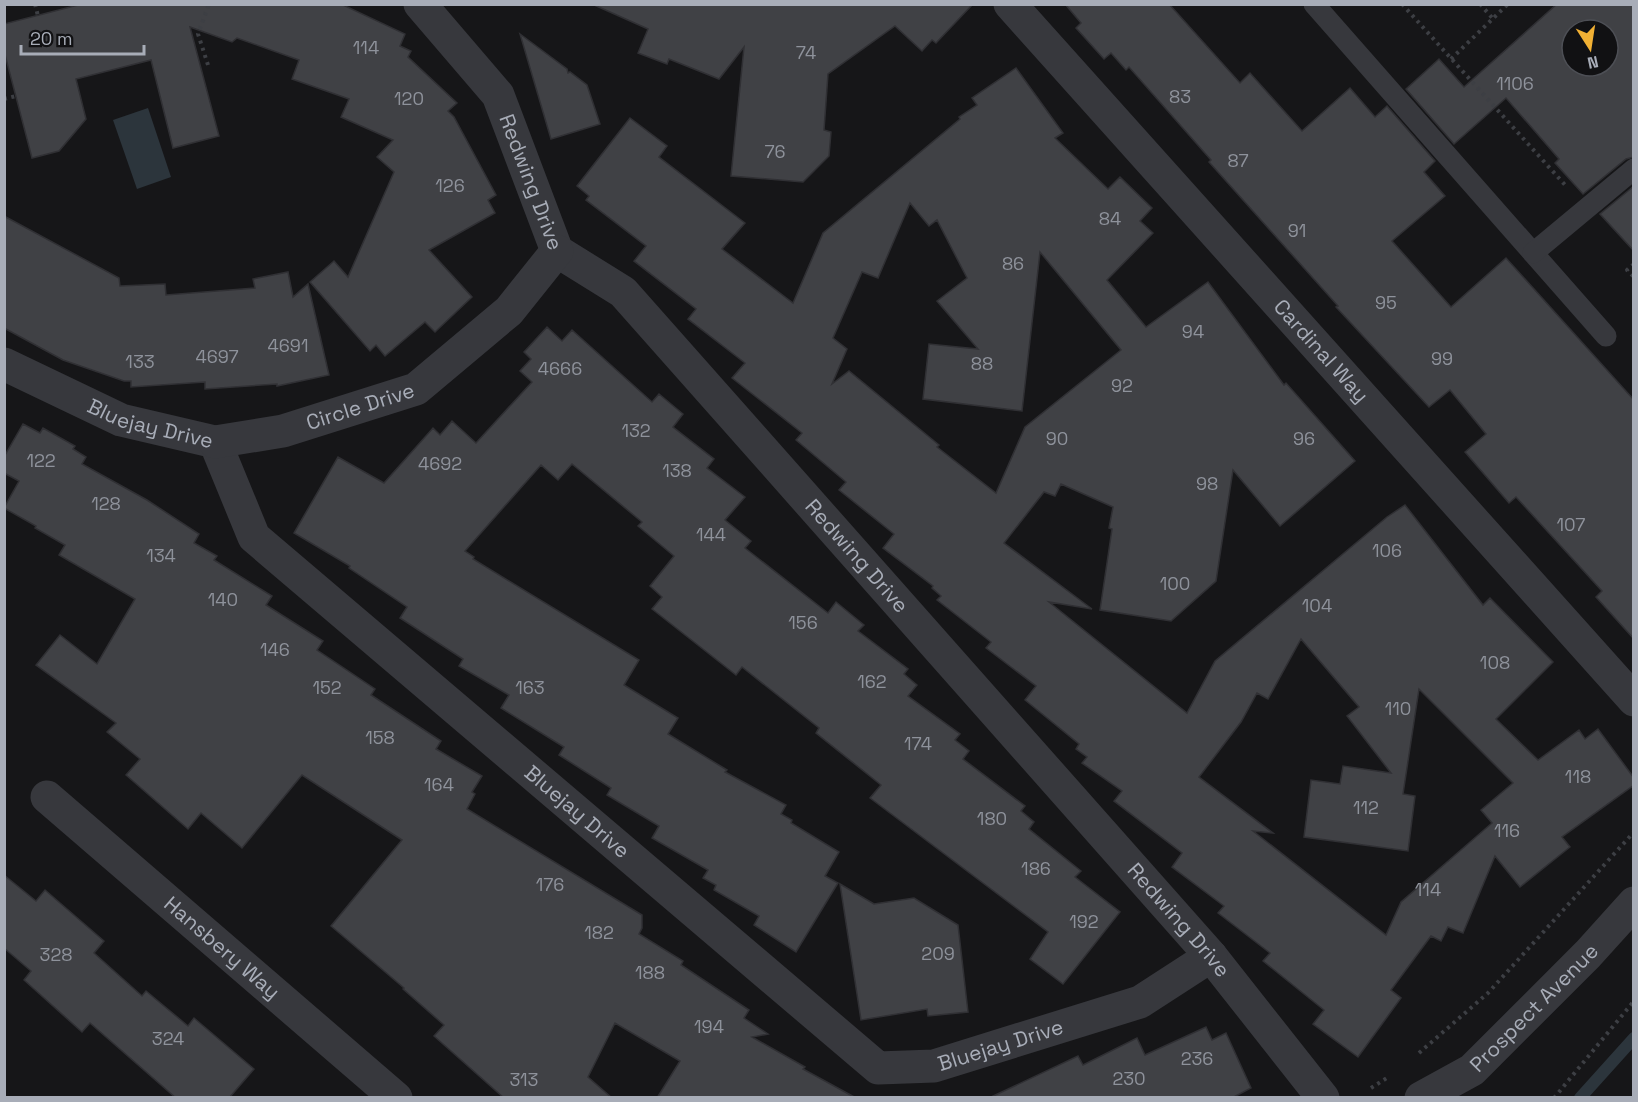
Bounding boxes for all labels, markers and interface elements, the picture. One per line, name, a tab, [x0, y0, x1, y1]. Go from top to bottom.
scale bar	[21, 18, 144, 56]
north arrow	[1560, 18, 1620, 78]
text: 20 m	[30, 27, 73, 50]
house number: 114	[353, 36, 379, 59]
house number: 74	[796, 41, 816, 64]
text: N	[1586, 51, 1600, 74]
house number: 1106	[1496, 72, 1534, 95]
house number: 83	[1169, 85, 1191, 108]
house number: 120	[394, 87, 424, 110]
street label: Redwing Drive	[493, 110, 569, 254]
house number: 76	[764, 140, 786, 163]
house number: 87	[1227, 149, 1249, 172]
house number: 126	[435, 174, 465, 197]
house number: 84	[1099, 207, 1121, 230]
house number: 91	[1288, 219, 1306, 242]
house number: 86	[1002, 252, 1024, 275]
house number: 95	[1375, 291, 1397, 314]
street label: Cardinal Way	[1268, 293, 1375, 408]
house number: 94	[1182, 320, 1204, 343]
house number: 4691	[268, 334, 308, 357]
house number: 4697	[195, 345, 239, 368]
house number: 99	[1431, 347, 1453, 370]
house number: 133	[125, 350, 155, 373]
house number: 88	[971, 352, 993, 375]
house number: 4666	[538, 357, 582, 380]
house number: 92	[1111, 374, 1133, 397]
street label: Circle Drive	[303, 376, 418, 436]
street label: Bluejay Drive	[83, 392, 216, 454]
house number: 132	[621, 419, 651, 442]
house number: 90	[1046, 427, 1068, 450]
house number: 96	[1293, 427, 1315, 450]
house number: 122	[26, 449, 56, 472]
house number: 4692	[418, 452, 462, 475]
house number: 138	[662, 459, 692, 482]
house number: 98	[1196, 472, 1218, 495]
house number: 128	[91, 492, 121, 515]
street label: Redwing Drive	[800, 493, 915, 618]
house number: 107	[1557, 513, 1585, 536]
house number: 144	[696, 523, 726, 546]
house number: 106	[1372, 539, 1402, 562]
house number: 134	[146, 544, 176, 567]
house number: 100	[1160, 572, 1190, 595]
house number: 140	[208, 588, 238, 611]
house number: 104	[1302, 594, 1332, 617]
house number: 156	[788, 611, 818, 634]
house number: 146	[260, 638, 290, 661]
house number: 108	[1480, 651, 1510, 674]
house number: 162	[857, 670, 887, 693]
house number: 152	[312, 676, 342, 699]
house number: 163	[515, 676, 545, 699]
house number: 110	[1385, 697, 1411, 720]
house number: 158	[365, 726, 395, 749]
house number: 174	[904, 732, 932, 755]
street label: Bluejay Drive	[519, 759, 636, 864]
house number: 118	[1565, 765, 1591, 788]
house number: 164	[424, 773, 454, 796]
house number: 112	[1353, 796, 1379, 819]
house number: 180	[977, 807, 1007, 830]
house number: 116	[1494, 819, 1520, 842]
house number: 186	[1021, 857, 1051, 880]
street label: Redwing Drive	[1122, 857, 1236, 982]
house number: 176	[536, 873, 564, 896]
house number: 114	[1415, 878, 1441, 901]
street label: Hansbery Way	[159, 890, 286, 1005]
house number: 192	[1069, 910, 1099, 933]
house number: 182	[584, 921, 614, 944]
street label: Prospect Avenue	[1464, 938, 1604, 1078]
house number: 209	[921, 942, 955, 965]
house number: 328	[40, 943, 72, 966]
house number: 188	[635, 961, 665, 984]
street label: Bluejay Drive	[934, 1013, 1066, 1077]
house number: 194	[694, 1015, 724, 1038]
house number: 324	[152, 1027, 184, 1050]
house number: 236	[1181, 1047, 1213, 1070]
house number: 230	[1112, 1067, 1146, 1090]
house number: 313	[509, 1068, 539, 1091]

